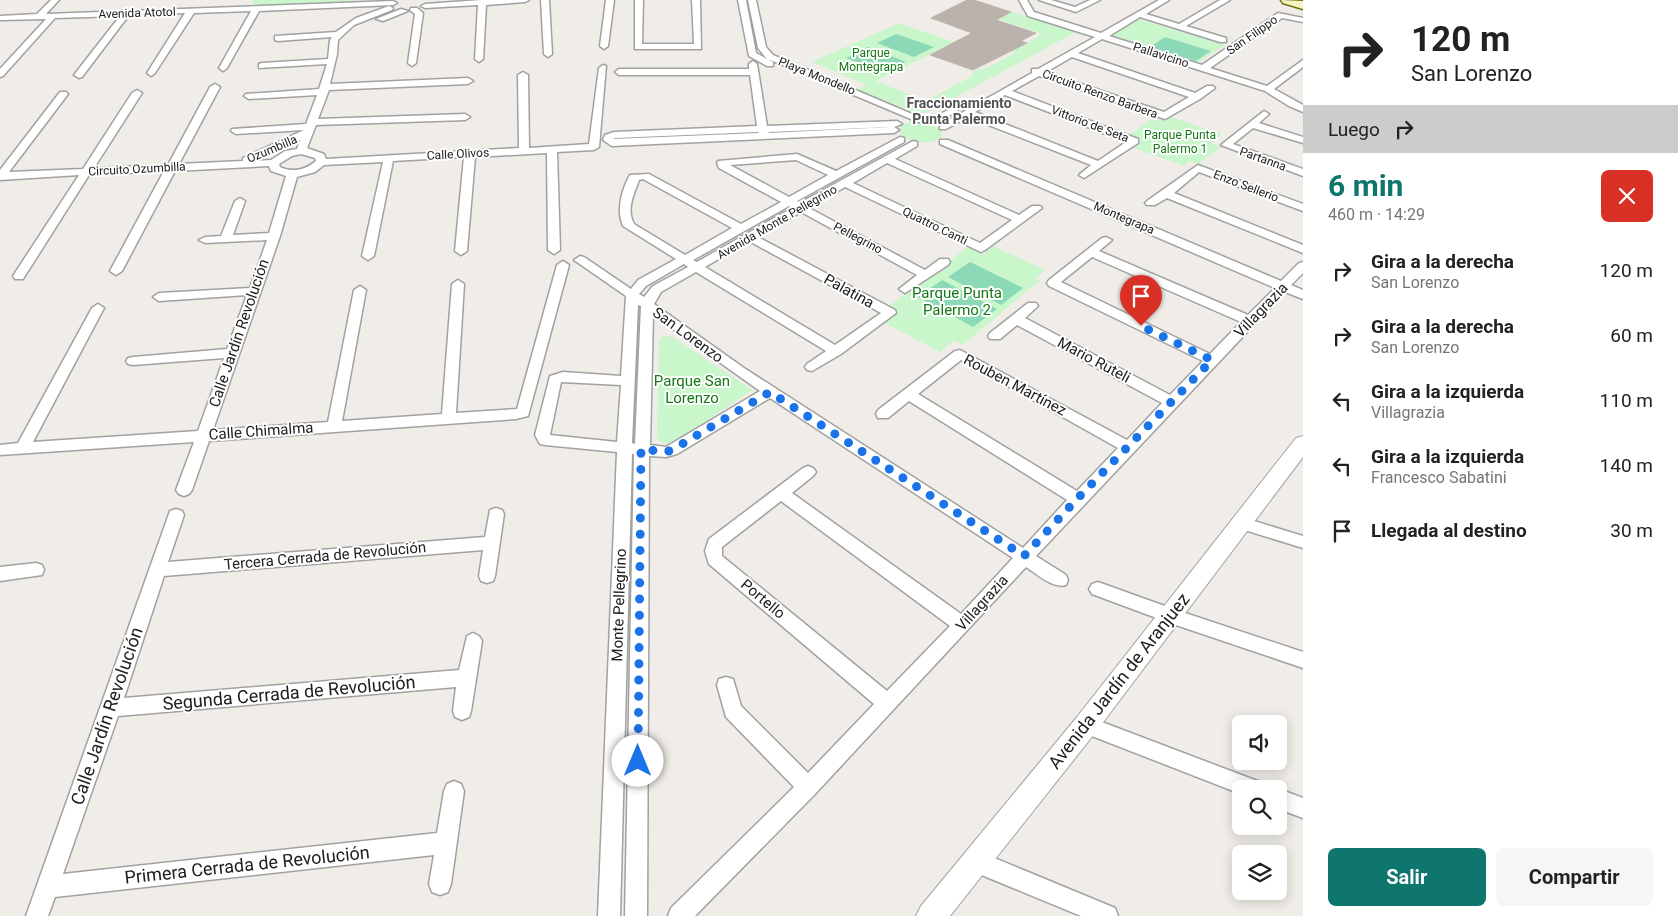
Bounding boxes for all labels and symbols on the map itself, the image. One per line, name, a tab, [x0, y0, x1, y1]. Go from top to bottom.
street label: Avenida Atotol	[98, 5, 176, 21]
street label: San Filippo	[1224, 12, 1280, 58]
street label: Pallavicino	[1131, 39, 1191, 71]
park label: Parque Montegrapa	[839, 46, 903, 74]
street label: Playa Mondello	[776, 54, 858, 98]
street label: Circuito Renzo Barbera	[1040, 67, 1160, 121]
district label: Fraccionamiento Punta Palermo	[906, 95, 1012, 127]
street label: Vittorio de Seta	[1049, 103, 1131, 145]
park label: Parque Punta Palermo 1	[1144, 128, 1216, 156]
street label: Ozumbilla	[245, 132, 299, 166]
street label: Partanna	[1238, 144, 1288, 174]
street label: Calle Olivos	[426, 145, 490, 163]
street label: Circuito Ozumbilla	[88, 159, 186, 179]
street label: Enzo Sellerio	[1211, 167, 1281, 205]
street label: Avenida Monte Pellegrino	[715, 182, 839, 262]
street label: Montegrapa	[1092, 199, 1156, 237]
street label: Quattro Canti	[900, 204, 970, 248]
street label: Pellegrino	[831, 219, 885, 257]
street label: Calle Jardín Revolución	[205, 257, 273, 409]
street label: Palatina	[821, 270, 877, 312]
pin	[1120, 275, 1162, 326]
street label: Villagrazia	[1230, 279, 1292, 341]
park label: Parque Punta Palermo 2	[912, 284, 1002, 319]
street label: San Lorenzo	[649, 303, 727, 367]
street label: Mario Ruteli	[1054, 333, 1134, 387]
street label: Rouben Martínez	[961, 350, 1069, 420]
park label: Parque San Lorenzo	[654, 372, 730, 407]
street label: Calle Chimalma	[208, 418, 314, 444]
street label: Tercera Cerrada de Revolución	[223, 538, 427, 574]
street label: Monte Pellegrino	[608, 548, 630, 662]
street label: Villagrazia	[952, 571, 1012, 635]
street label: Portello	[737, 575, 789, 623]
street label: Avenida Jardín de Aranjuez	[1044, 589, 1194, 773]
street label: Calle Jardín Revolución	[66, 624, 147, 807]
street label: Segunda Cerrada de Revolución	[162, 671, 416, 714]
position arrow	[611, 734, 663, 786]
street label: Primera Cerrada de Revolución	[123, 841, 371, 888]

